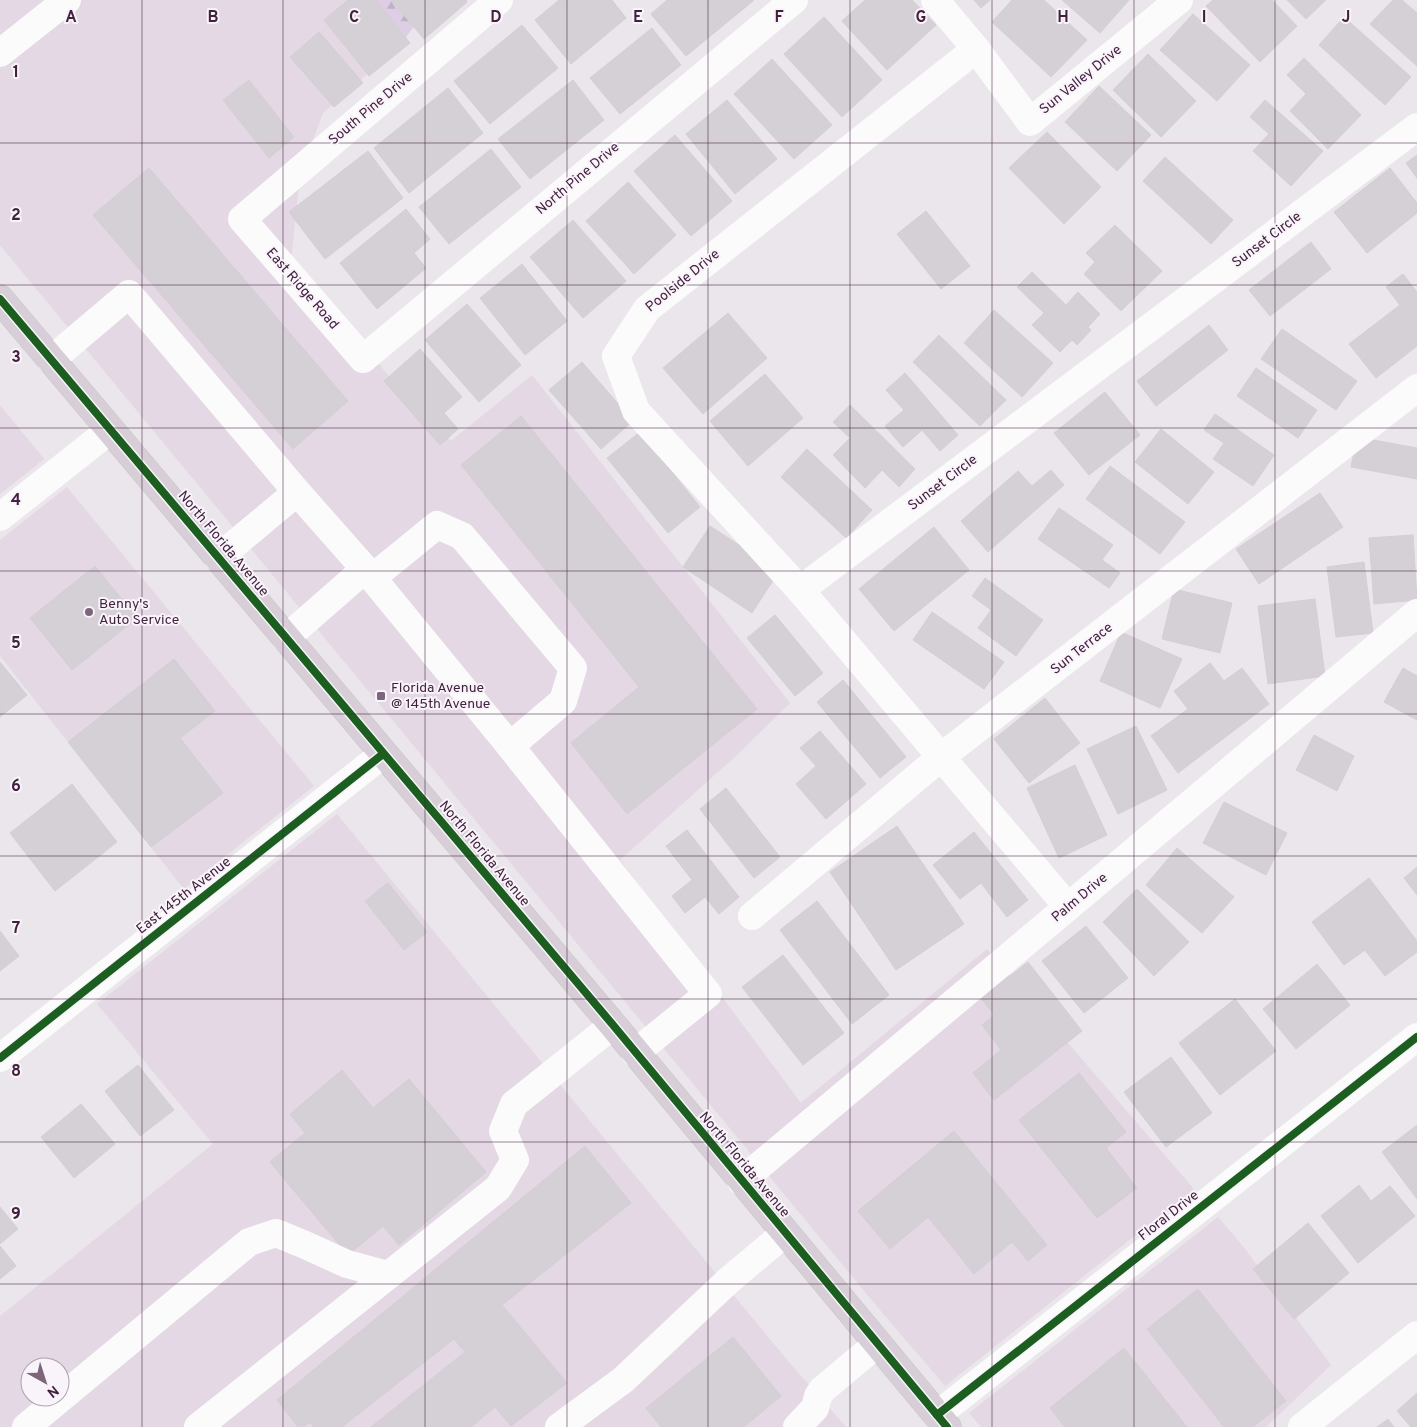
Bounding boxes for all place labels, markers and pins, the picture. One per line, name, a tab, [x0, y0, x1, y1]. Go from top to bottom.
place label: Benny's Auto Service	[99, 596, 179, 629]
marker: Benny's Auto Service	[83, 606, 95, 618]
place label: Florida Avenue @ 145th Avenue	[391, 680, 490, 713]
marker: Florida Avenue @ 145th Avenue	[375, 690, 387, 702]

